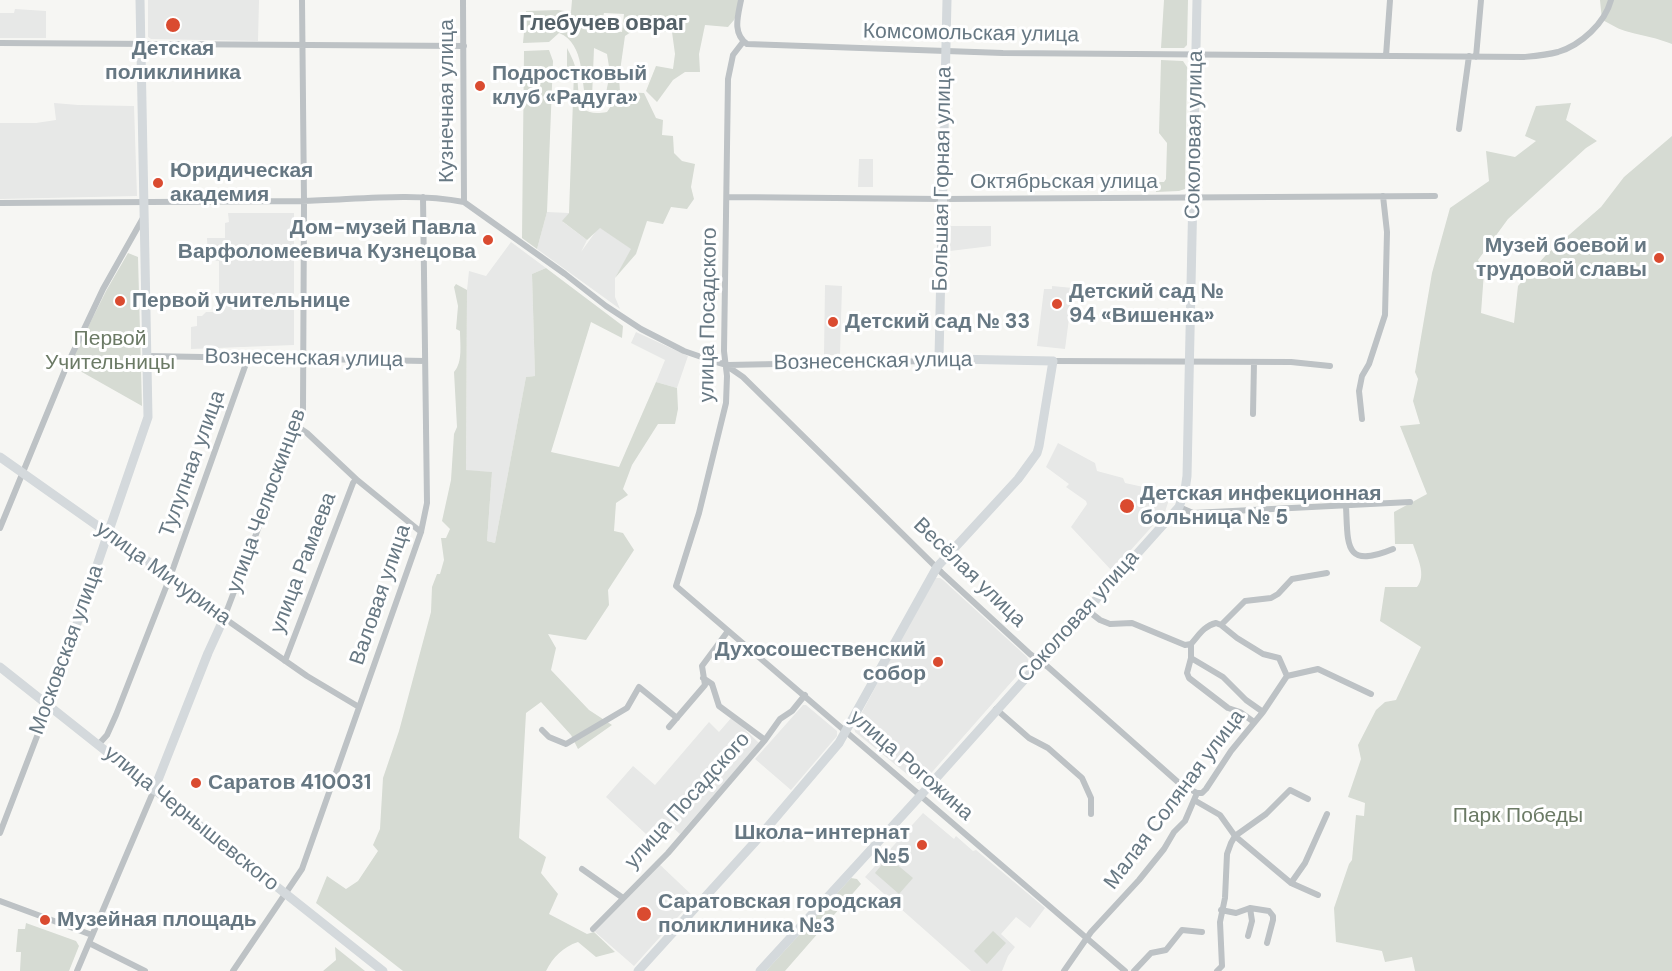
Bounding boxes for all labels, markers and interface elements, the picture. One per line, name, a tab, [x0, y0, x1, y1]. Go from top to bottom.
district label: Глебучев овраг	[519, 11, 687, 37]
marker: Детская поликлиника	[164, 16, 182, 34]
street label: Кузнечная улица	[434, 19, 460, 183]
street label: Комсомольская улица	[863, 20, 1079, 48]
place label: Детская поликлиника	[105, 36, 241, 86]
street label: Соколовая улица	[1181, 50, 1209, 220]
place label: Подростковый клуб «Радуга»	[492, 61, 647, 111]
street label: Большая Горная улица	[928, 66, 958, 292]
marker: Подростковый клуб «Радуга»	[473, 79, 487, 93]
place label: Юридическая академия	[170, 158, 313, 208]
street label: Октябрьская улица	[970, 169, 1158, 195]
marker: Юридическая академия	[151, 176, 165, 190]
place label: Дом-музей Павла Варфоломеевича Кузнецова	[178, 215, 476, 265]
street label: улица Посадского	[695, 227, 723, 403]
marker: Дом-музей Павла Варфоломеевича Кузнецова	[481, 233, 495, 247]
place label: Музей боевой и трудовой славы	[1476, 233, 1647, 283]
marker: Музей боевой и трудовой славы	[1652, 251, 1666, 265]
place label: Детский сад № 94 «Вишенка»	[1069, 279, 1224, 329]
place label: Первой учительнице	[132, 288, 350, 314]
marker: Первой учительнице	[113, 294, 127, 308]
marker: Детский сад № 94 «Вишенка»	[1050, 297, 1064, 311]
place label: Детский сад № 33	[845, 309, 1030, 335]
marker: Детский сад № 33	[826, 315, 840, 329]
park label: Первой Учительницы	[45, 326, 175, 376]
street label: Вознесенская улица	[204, 345, 404, 373]
street label: Вознесенская улица	[773, 348, 973, 376]
street label: Тулупная улица	[155, 387, 231, 541]
street label: улица Челюскинцев	[222, 406, 312, 596]
place label: Детская инфекционная больница № 5	[1140, 481, 1382, 531]
street label: улица Рамаева	[266, 489, 342, 637]
marker: Детская инфекционная больница № 5	[1118, 497, 1136, 515]
street label: Весёлая улица	[908, 513, 1030, 633]
street label: улица Мичурина	[91, 517, 235, 631]
street label: Валовая улица	[345, 521, 417, 669]
street label: Соколовая улица	[1013, 546, 1145, 688]
street label: Московская улица	[25, 562, 109, 738]
place label: Духосошественский собор	[715, 637, 926, 687]
marker: Духосошественский собор	[931, 655, 945, 669]
street label: улица Рогожина	[844, 705, 978, 827]
street label: Малая Соляная улица	[1099, 705, 1251, 895]
street label: улица Посадского	[620, 728, 756, 874]
street label: улица Чернышевского	[99, 741, 283, 897]
place label: Саратов 410031	[208, 770, 371, 796]
marker: Саратов 410031	[189, 776, 203, 790]
park label: Парк Победы	[1453, 803, 1583, 829]
place label: Школа-интернат №5	[734, 820, 910, 870]
marker: Школа-интернат №5	[915, 838, 929, 852]
place label: Саратовская городская поликлиника №3	[658, 889, 902, 939]
marker: Саратовская городская поликлиника №3	[635, 905, 653, 923]
place label: Музейная площадь	[57, 907, 257, 933]
marker: Музейная площадь	[38, 913, 52, 927]

